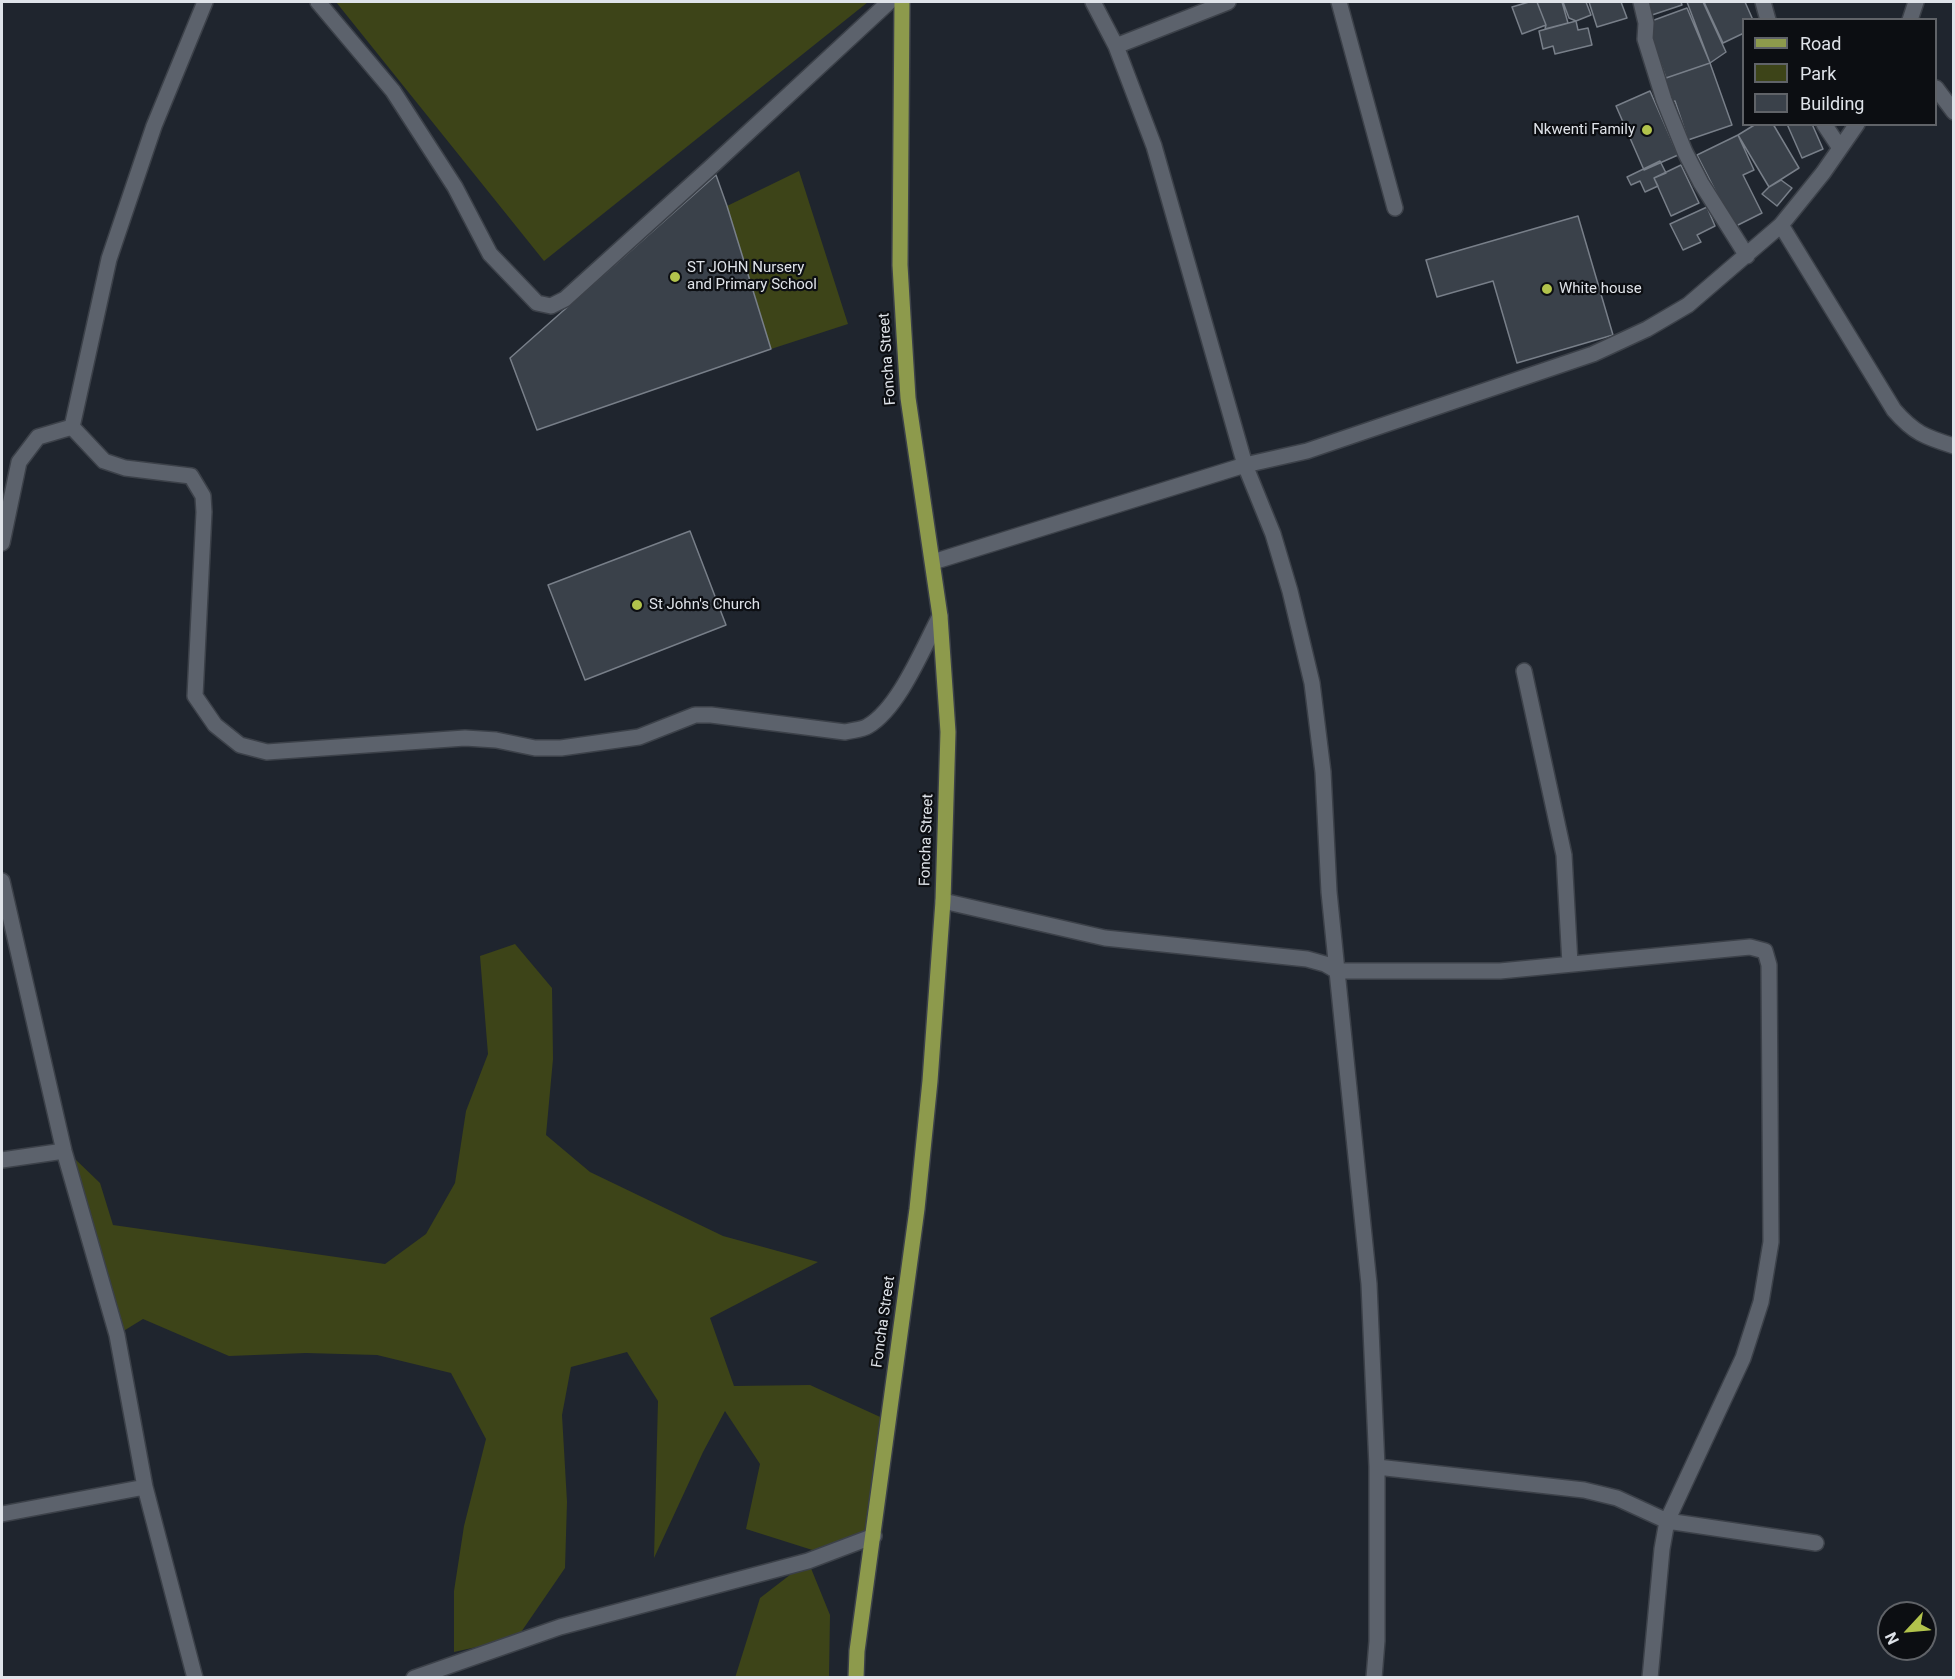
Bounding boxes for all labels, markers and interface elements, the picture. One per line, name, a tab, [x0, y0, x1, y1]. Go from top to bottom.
legend	[1742, 18, 1937, 126]
text: Road	[1800, 33, 1841, 54]
text: Park	[1800, 63, 1836, 84]
text: Building	[1800, 93, 1864, 114]
place label: Nkwenti Family	[1533, 121, 1635, 139]
marker: Nkwenti Family	[1640, 123, 1654, 137]
place label: ST JOHN Nursery and Primary School	[687, 259, 817, 294]
marker: ST JOHN Nursery and Primary School	[668, 270, 682, 284]
place label: White house	[1559, 280, 1642, 298]
marker: White house	[1540, 282, 1554, 296]
street label: Foncha Street	[876, 312, 900, 406]
place label: St John's Church	[649, 596, 760, 614]
marker: St John's Church	[630, 598, 644, 612]
street label: Foncha Street	[916, 793, 938, 887]
street label: Foncha Street	[869, 1275, 899, 1369]
north arrow	[1877, 1601, 1937, 1661]
text: N	[1881, 1629, 1903, 1647]

